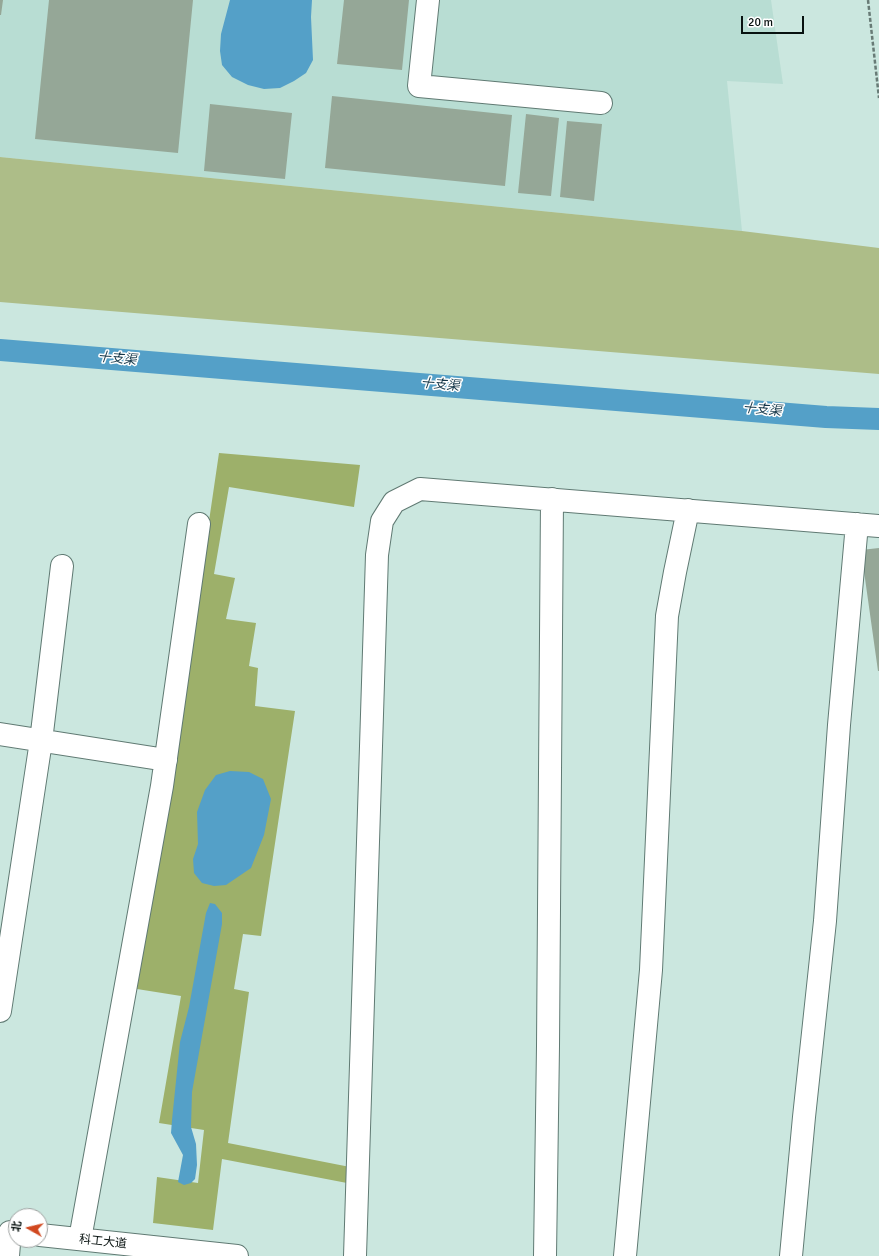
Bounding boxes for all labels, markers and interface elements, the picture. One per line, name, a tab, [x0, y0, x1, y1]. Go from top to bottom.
scale bar	[743, 8, 806, 34]
text: 20 m	[748, 15, 773, 30]
water label: 十支渠	[97, 350, 137, 368]
water label: 十支渠	[420, 376, 460, 394]
water label: 十支渠	[742, 401, 782, 419]
north arrow	[8, 1208, 48, 1248]
text: 北	[9, 1220, 24, 1233]
street label: 科工大道	[78, 1232, 128, 1252]

